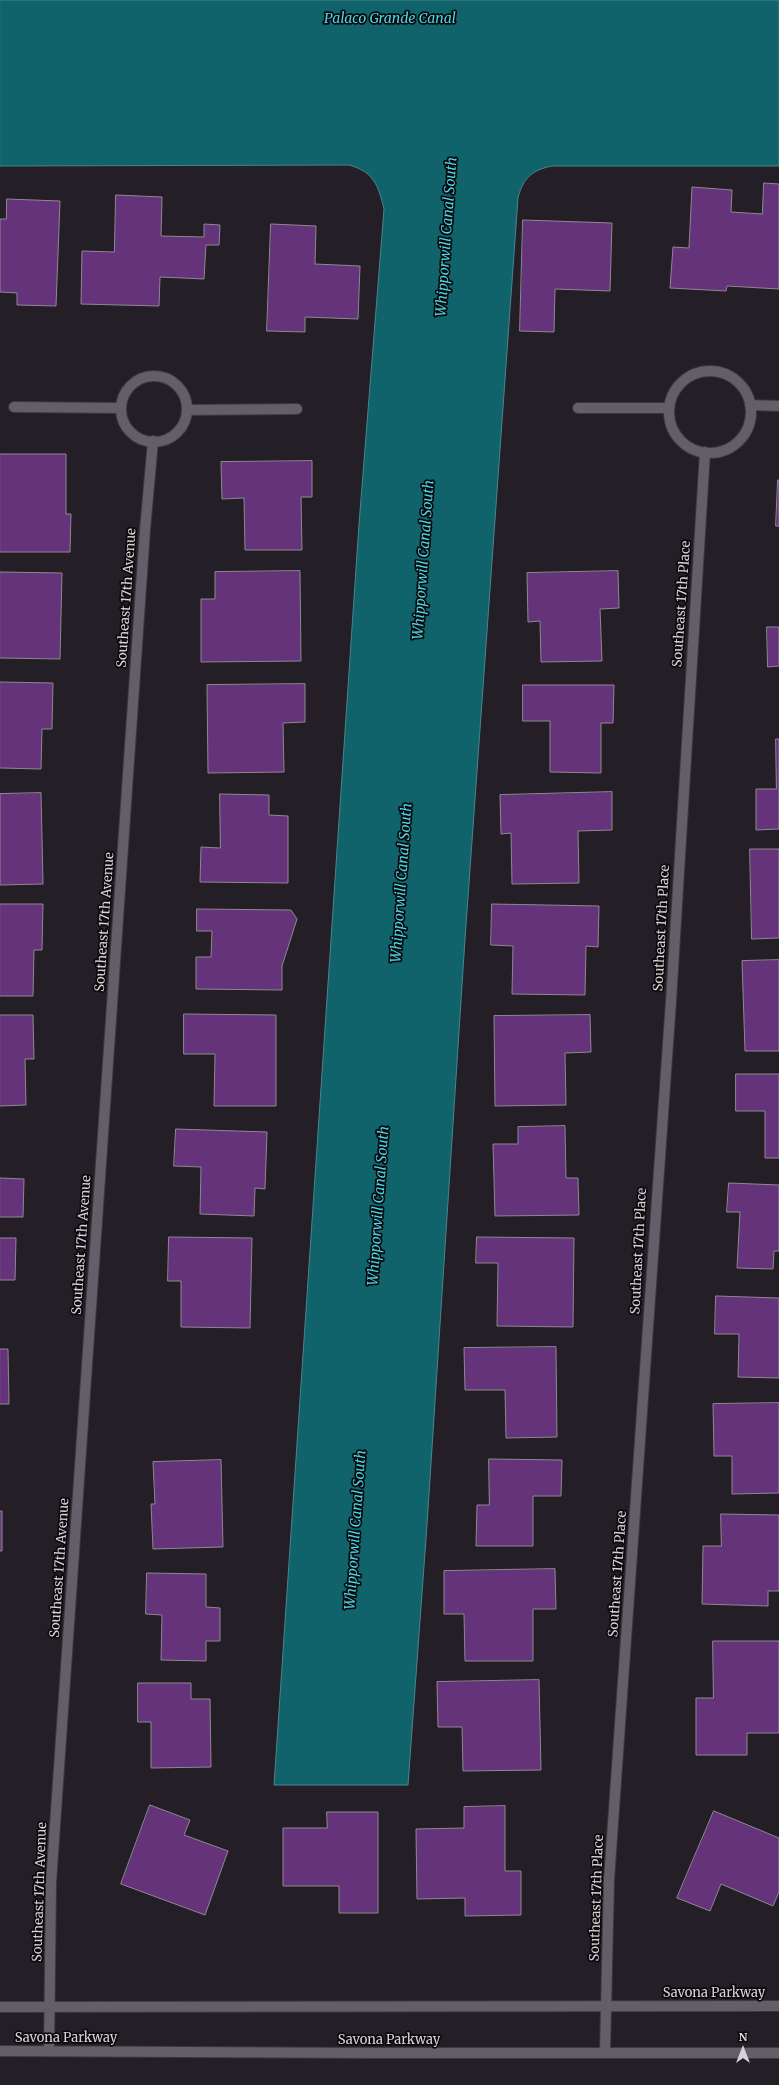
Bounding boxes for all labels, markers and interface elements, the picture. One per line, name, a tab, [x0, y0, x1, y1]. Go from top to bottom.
water label: Palaco Grande Canal	[324, 11, 456, 27]
water label: Whipporwill Canal South	[433, 157, 461, 317]
water label: Whipporwill Canal South	[410, 480, 438, 640]
street label: Southeast 17th Avenue	[114, 528, 140, 668]
street label: Southeast 17th Place	[670, 540, 694, 668]
water label: Whipporwill Canal South	[388, 803, 416, 963]
street label: Southeast 17th Avenue	[92, 852, 118, 992]
street label: Southeast 17th Place	[651, 864, 673, 992]
water label: Whipporwill Canal South	[365, 1126, 393, 1286]
street label: Southeast 17th Avenue	[69, 1175, 95, 1315]
street label: Southeast 17th Place	[628, 1187, 650, 1315]
water label: Whipporwill Canal South	[342, 1450, 370, 1610]
street label: Southeast 17th Avenue	[47, 1498, 73, 1638]
street label: Southeast 17th Place	[606, 1510, 630, 1638]
street label: Southeast 17th Avenue	[30, 1822, 50, 1962]
street label: Southeast 17th Place	[587, 1834, 607, 1962]
street label: Savona Parkway	[663, 1985, 765, 2001]
north arrow	[723, 2029, 763, 2069]
street label: Savona Parkway	[15, 2030, 117, 2046]
text: N	[739, 2030, 747, 2044]
street label: Savona Parkway	[338, 2032, 440, 2048]

